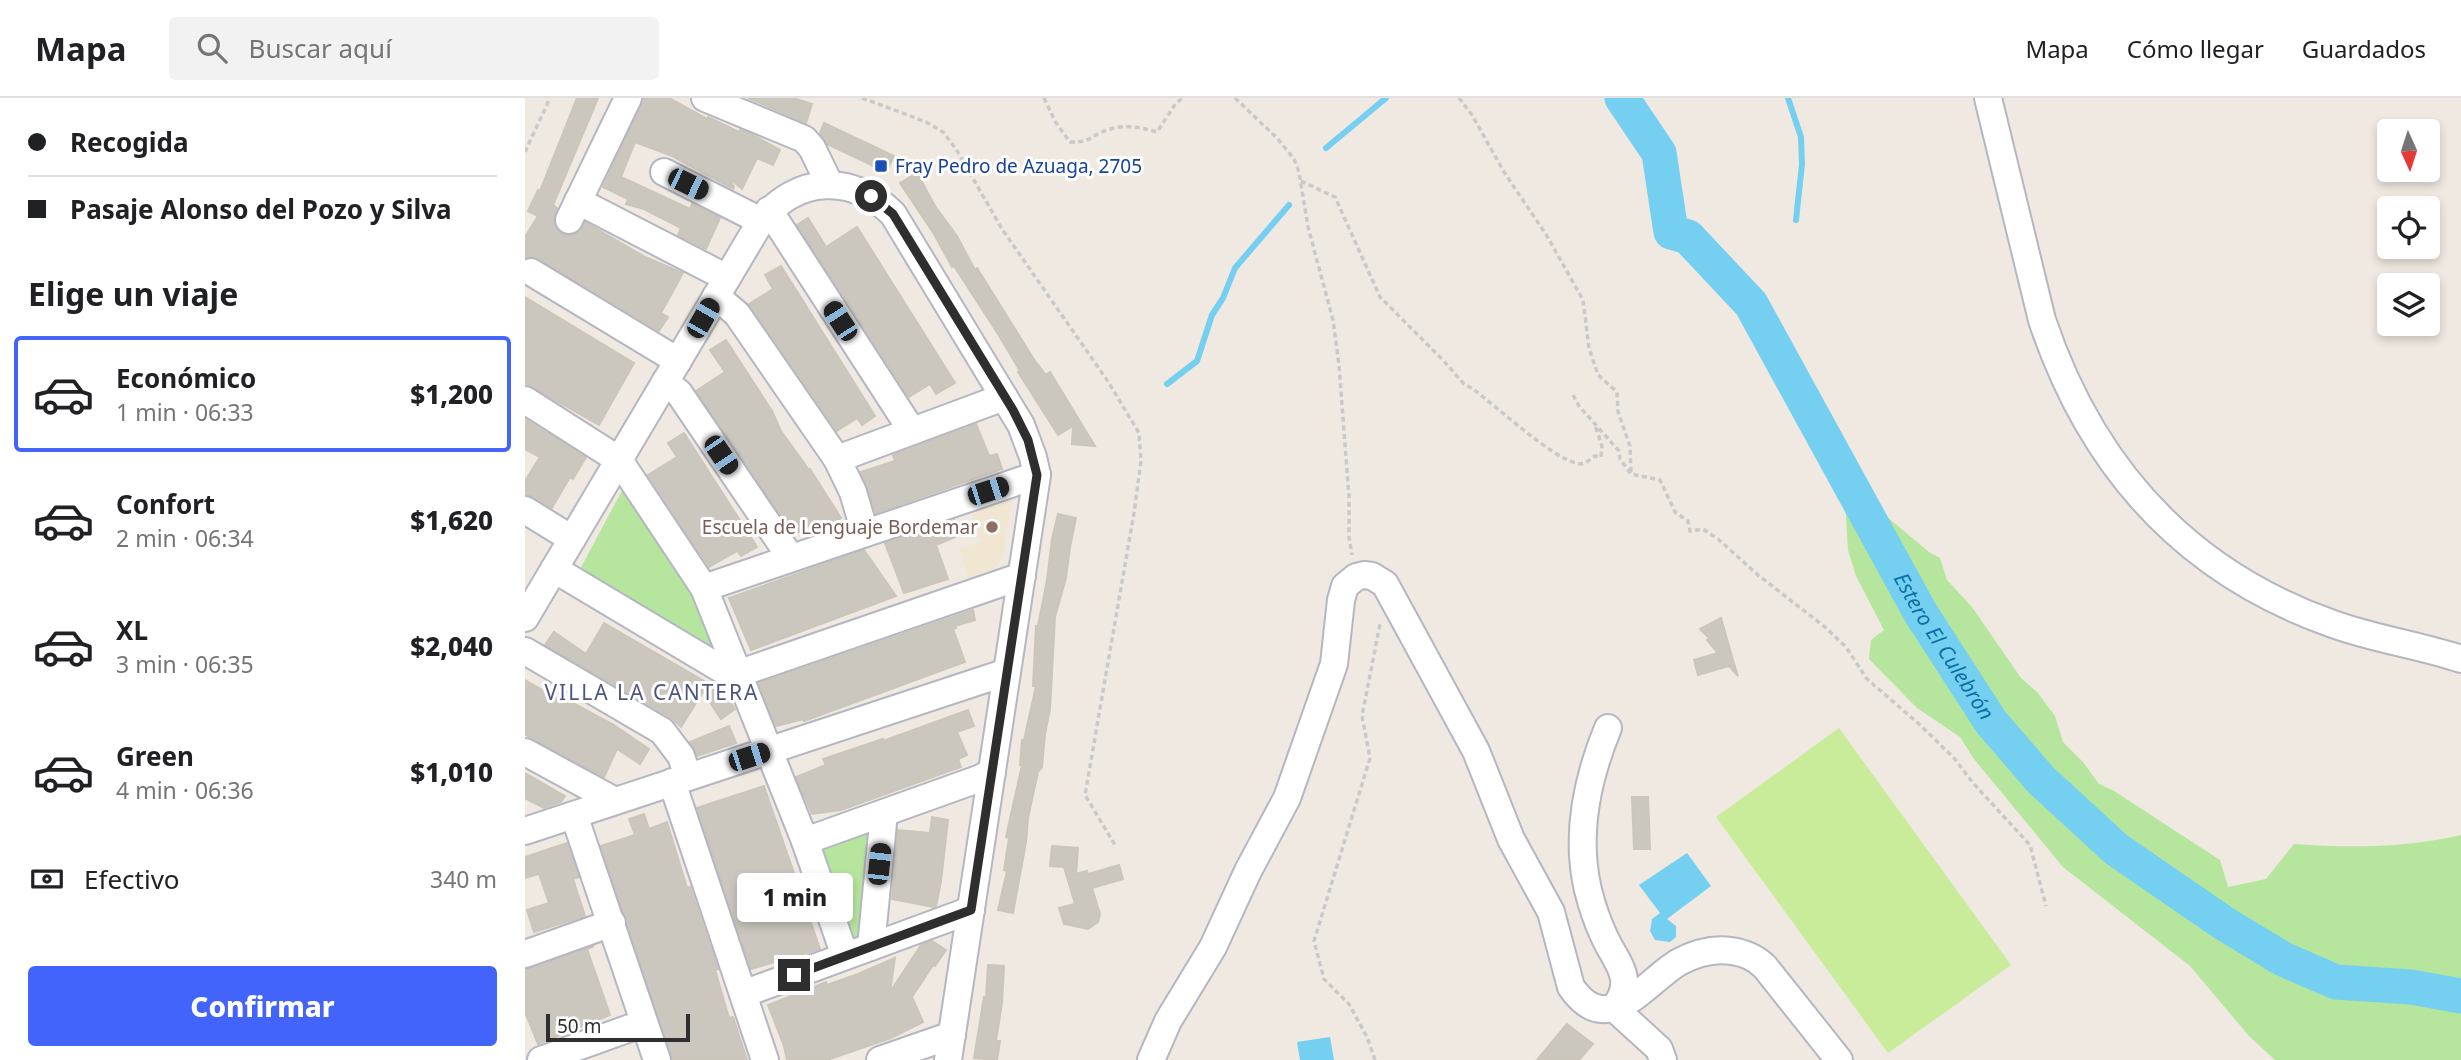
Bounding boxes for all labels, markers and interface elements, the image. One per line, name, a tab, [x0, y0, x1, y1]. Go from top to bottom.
search box	[169, 17, 659, 80]
text: Mapa	[35, 26, 127, 71]
icon: search	[193, 29, 231, 67]
text: Buscar aquí	[249, 30, 392, 66]
text: Mapa	[2025, 32, 2089, 65]
text: Cómo llegar	[2127, 32, 2264, 65]
text: Guardados	[2302, 32, 2426, 65]
north arrow	[2377, 119, 2439, 182]
map controls	[2377, 119, 2440, 336]
text: Recogida	[70, 124, 188, 160]
place label: Fray Pedro de Azuaga, 2705	[895, 153, 1142, 179]
marker: Fray Pedro de Azuaga, 2705	[873, 158, 889, 174]
car	[665, 165, 712, 203]
route start	[855, 180, 887, 212]
text: Pasaje Alonso del Pozo y Silva	[70, 191, 452, 227]
button: locate	[2377, 196, 2440, 259]
text: Elige un viaje	[28, 272, 238, 315]
button: layers	[2377, 273, 2440, 336]
car	[684, 295, 723, 341]
car	[820, 298, 861, 344]
text: Económico	[116, 360, 256, 396]
icon: car	[32, 363, 95, 426]
text: $1,200	[410, 376, 493, 412]
text: 1 min · 06:33	[116, 396, 254, 428]
car	[701, 432, 742, 478]
car	[965, 475, 1012, 507]
text: Confort	[116, 486, 215, 522]
icon: car	[32, 489, 95, 552]
text: $1,620	[410, 502, 493, 538]
place label: Escuela de Lenguaje Bordemar	[702, 514, 978, 540]
marker: Escuela de Lenguaje Bordemar	[984, 519, 1000, 535]
text: 2 min · 06:34	[116, 522, 254, 554]
water label: Estero El Culebrón	[1888, 567, 2001, 725]
text: XL	[116, 612, 148, 648]
icon: car	[32, 615, 95, 678]
text: $2,040	[410, 628, 493, 664]
text: 3 min · 06:35	[116, 648, 254, 680]
district label: VILLA LA CANTERA	[545, 678, 759, 706]
text: Green	[116, 738, 194, 774]
icon: car	[32, 741, 95, 804]
car	[726, 741, 773, 773]
text: $1,010	[410, 754, 493, 790]
text: 4 min · 06:36	[116, 774, 254, 806]
car	[867, 842, 892, 886]
icon: cash	[28, 860, 66, 898]
text: Efectivo	[84, 861, 180, 897]
text: 340 m	[430, 863, 497, 895]
callout: 1 min	[736, 874, 852, 922]
text: 1 min	[763, 881, 827, 913]
route end	[778, 959, 810, 991]
button: Confirmar	[28, 966, 497, 1046]
scale bar	[546, 1011, 689, 1043]
text: 50 m	[557, 1013, 601, 1039]

